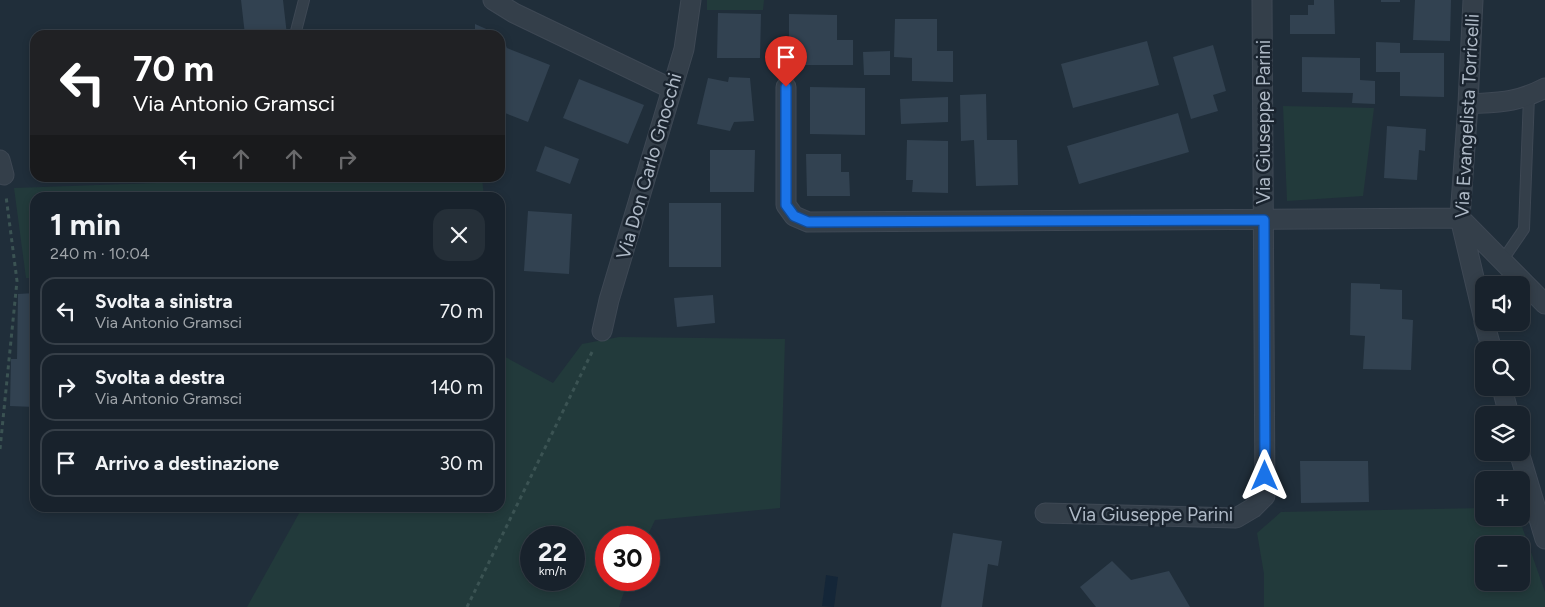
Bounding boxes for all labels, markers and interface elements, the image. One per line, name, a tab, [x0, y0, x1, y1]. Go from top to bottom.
street label: Via Evangelista Torricelli	[1450, 13, 1484, 219]
pin	[765, 36, 807, 87]
street label: Via Giuseppe Parini	[1252, 40, 1275, 204]
icon: arrive	[772, 43, 800, 71]
text: 70 m	[133, 48, 214, 90]
icon: left	[50, 50, 115, 115]
street label: Via Don Carlo Gnocchi	[611, 70, 687, 262]
text: Via Antonio Gramsci	[133, 90, 335, 117]
icon: left	[174, 145, 202, 173]
icon: ahead	[227, 145, 255, 173]
icon: ahead	[280, 145, 308, 173]
icon: right	[333, 145, 361, 173]
text: 1 min	[50, 206, 121, 243]
button: close	[433, 209, 485, 261]
text: 240 m · 10:04	[50, 244, 150, 263]
map controls	[1475, 276, 1530, 591]
button: sound	[1475, 276, 1530, 331]
text: Svolta a sinistra	[95, 290, 233, 313]
icon: left	[52, 297, 80, 325]
text: 70 m	[440, 300, 483, 323]
text: Via Antonio Gramsci	[95, 313, 242, 332]
button: search	[1475, 341, 1530, 396]
text: Svolta a destra	[95, 366, 225, 389]
icon: right	[52, 373, 80, 401]
text: 140 m	[430, 376, 483, 399]
text: Via Antonio Gramsci	[95, 389, 242, 408]
button: layers	[1475, 406, 1530, 461]
icon: arrive	[52, 449, 80, 477]
position arrow	[1238, 449, 1290, 501]
text: Arrivo a destinazione	[95, 452, 279, 475]
text: 30 m	[440, 452, 483, 475]
button: +	[1475, 471, 1530, 526]
street label: Via Giuseppe Parini	[1069, 503, 1233, 526]
speed limit sign: 30	[595, 526, 660, 591]
button: −	[1475, 536, 1530, 591]
text: 22	[538, 537, 567, 567]
text: km/h	[539, 564, 566, 578]

